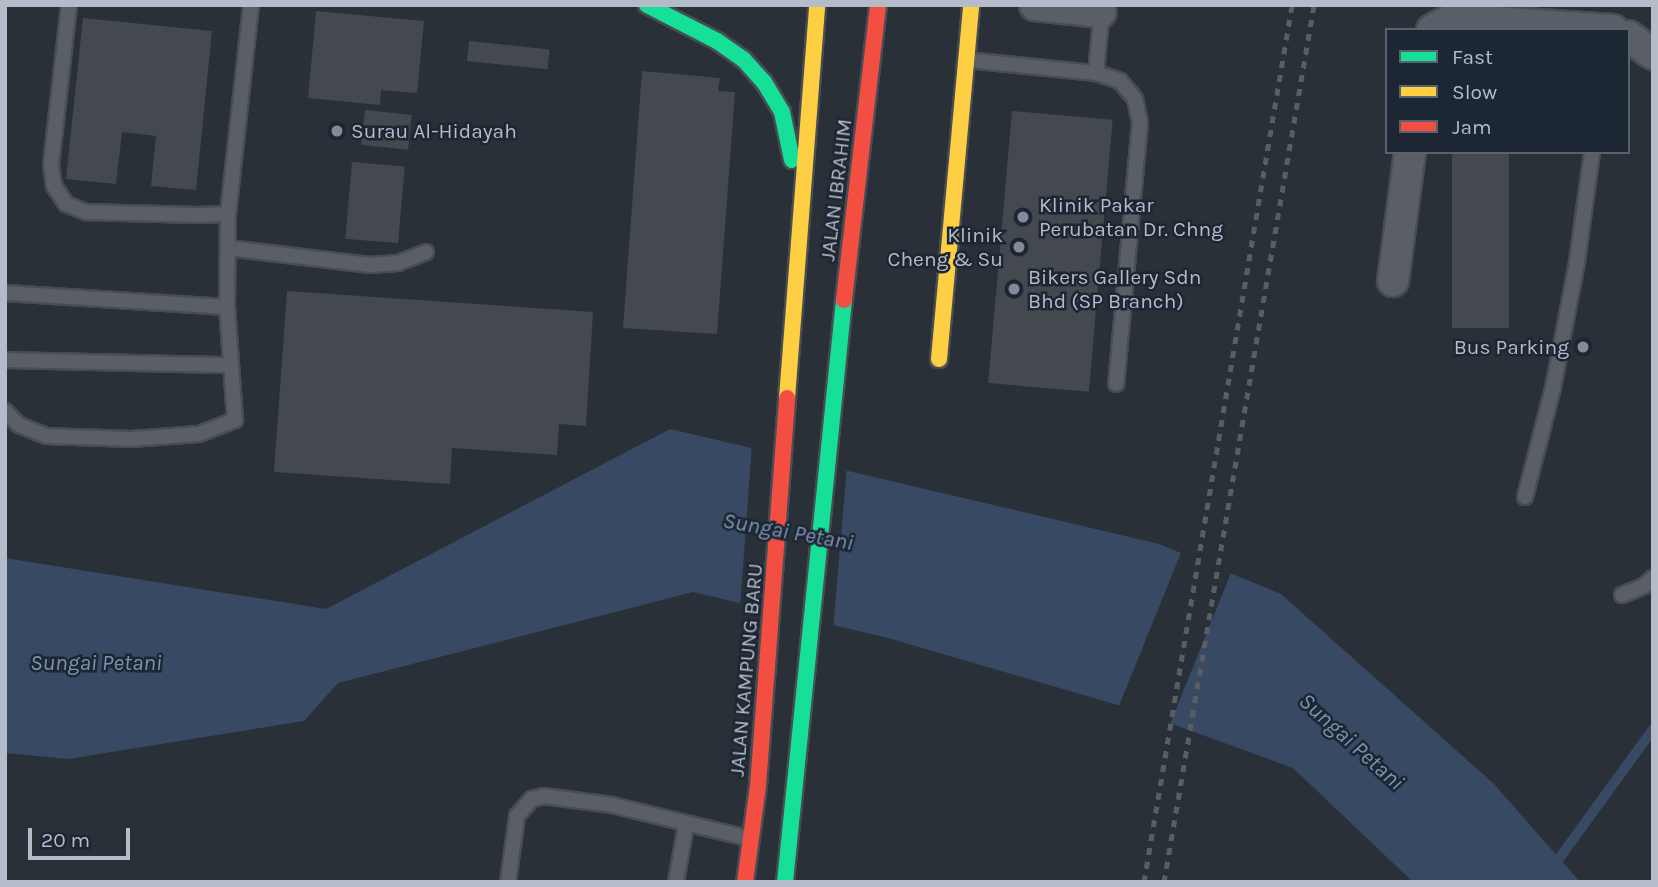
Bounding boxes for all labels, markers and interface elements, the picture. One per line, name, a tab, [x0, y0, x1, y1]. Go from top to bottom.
legend	[1385, 28, 1630, 154]
text: Fast	[1452, 45, 1493, 69]
text: Slow	[1452, 80, 1497, 104]
text: Jam	[1452, 115, 1492, 139]
street label: JALAN IBRAHIM	[815, 117, 857, 263]
place label: Surau Al-Hidayah	[351, 118, 517, 144]
marker: Surau Al-Hidayah	[329, 123, 345, 139]
place label: Klinik Pakar Perubatan Dr. Chng	[1039, 192, 1223, 242]
marker: Klinik Pakar Perubatan Dr. Chng	[1013, 207, 1033, 227]
place label: Klinik Cheng & Su	[888, 222, 1003, 272]
marker: Klinik Cheng & Su	[1009, 237, 1029, 257]
place label: Bikers Gallery Sdn Bhd (SP Branch)	[1028, 264, 1201, 314]
marker: Bikers Gallery Sdn Bhd (SP Branch)	[1006, 281, 1022, 297]
place label: Bus Parking	[1454, 334, 1569, 360]
marker: Bus Parking	[1575, 339, 1591, 355]
water label: Sungai Petani	[721, 507, 855, 557]
street label: JALAN KAMPUNG BARU	[724, 562, 768, 778]
water label: Sungai Petani	[30, 649, 162, 677]
water label: Sungai Petani	[1293, 688, 1409, 796]
scale bar	[32, 814, 133, 858]
text: 20 m	[41, 828, 90, 852]

